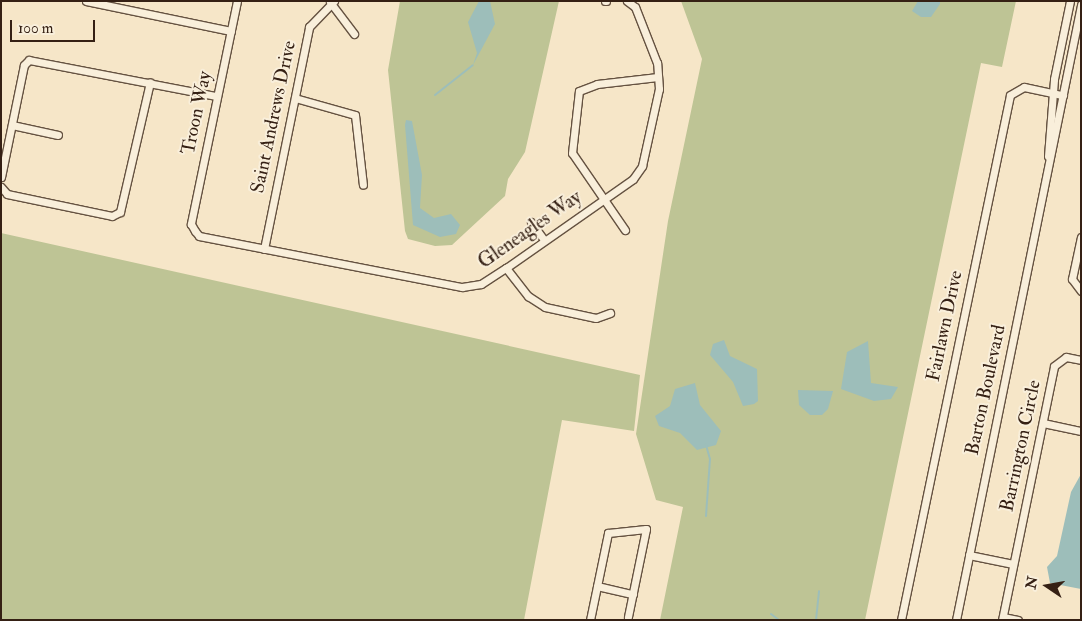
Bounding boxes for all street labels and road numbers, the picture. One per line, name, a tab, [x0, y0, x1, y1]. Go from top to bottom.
street label: Saint Andrews Drive	[247, 39, 301, 195]
street label: Troon Way	[177, 69, 217, 157]
street label: Gleneagles Way	[474, 186, 586, 274]
street label: Fairlawn Drive	[922, 268, 968, 384]
street label: Barton Boulevard	[961, 323, 1011, 457]
street label: Barrington Circle	[996, 378, 1046, 514]

